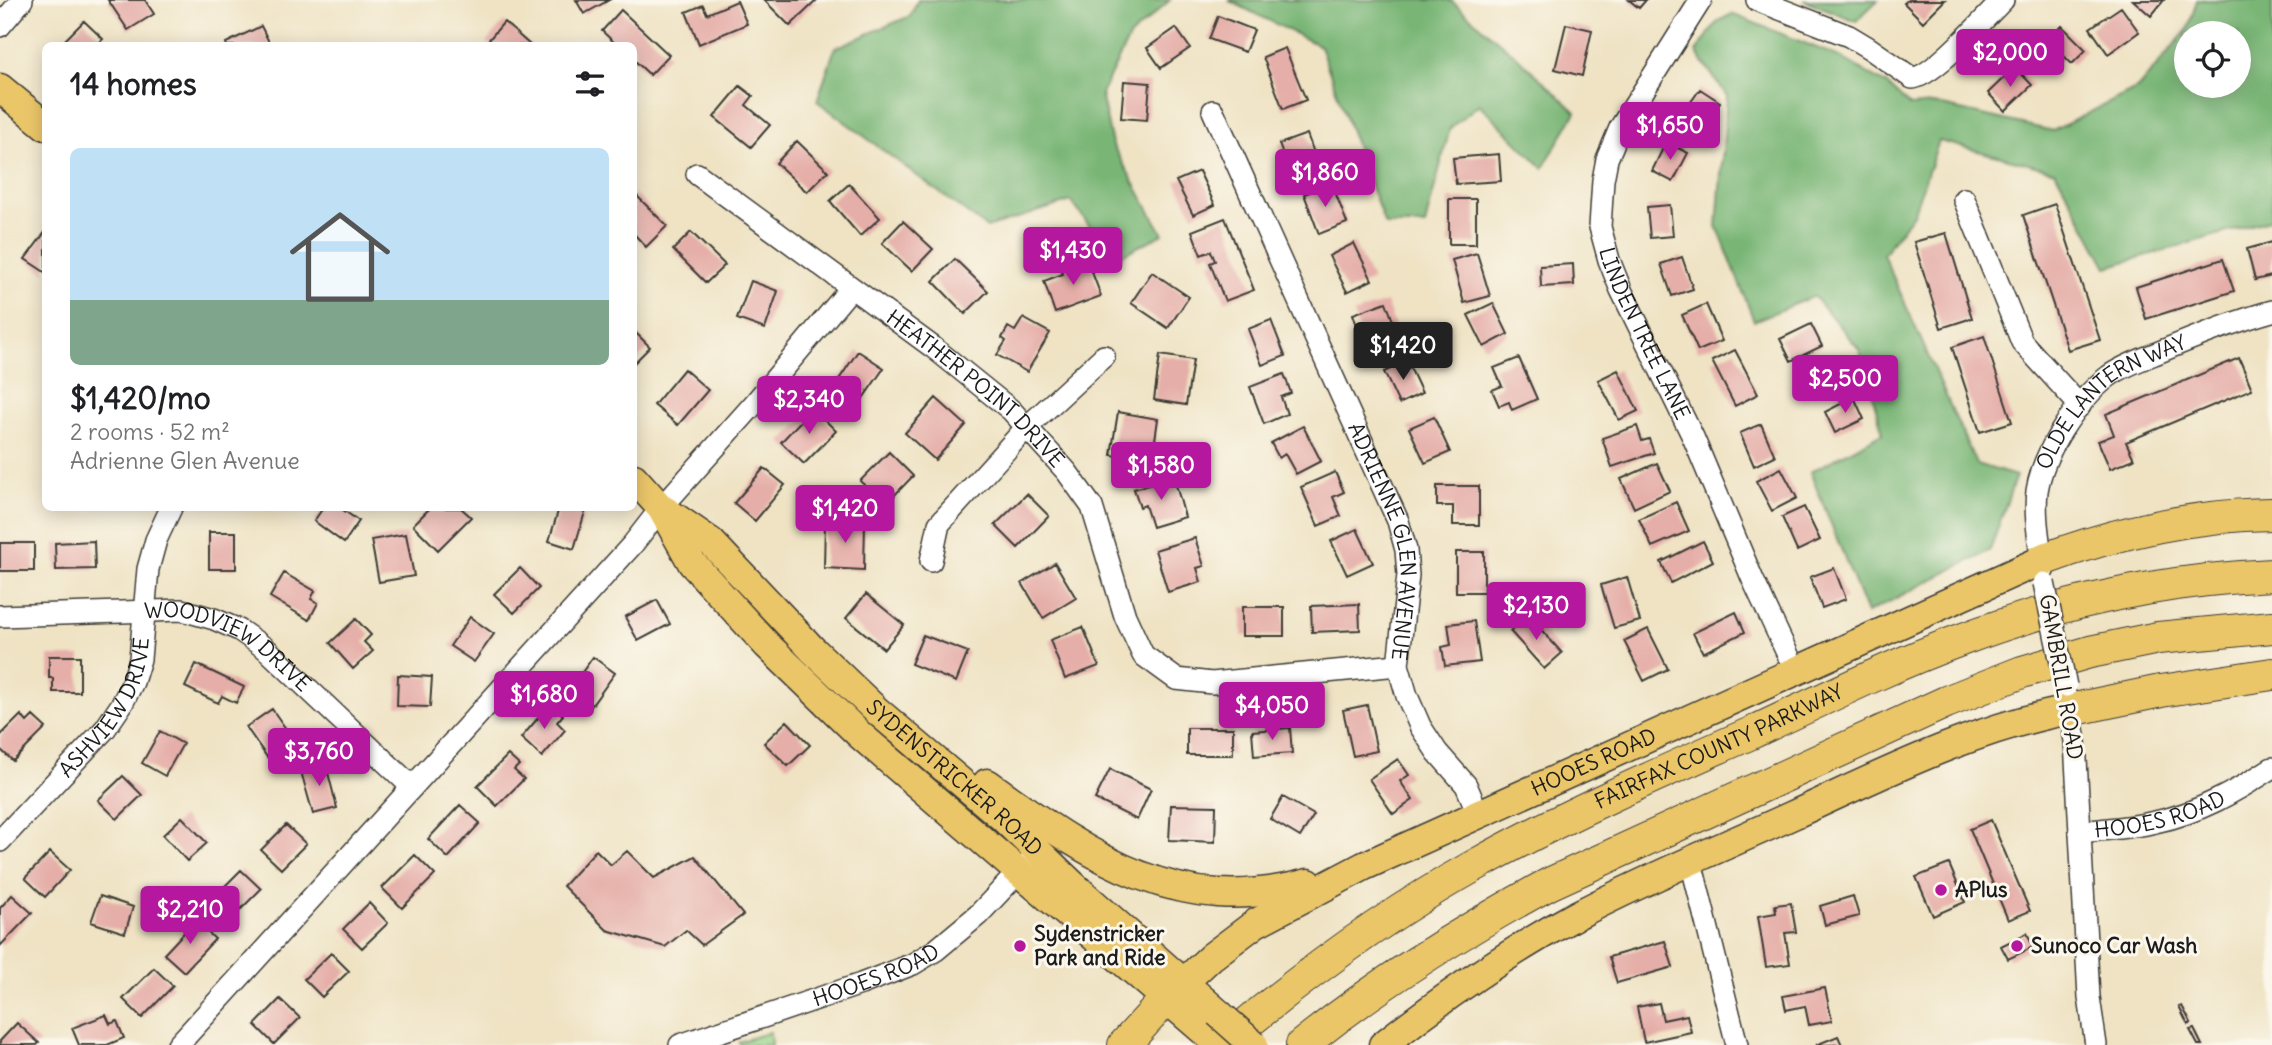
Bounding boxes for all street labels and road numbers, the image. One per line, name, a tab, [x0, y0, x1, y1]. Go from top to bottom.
street label: LINDEN TREE LANE	[1593, 244, 1696, 424]
street label: HEATHER POINT DRIVE	[881, 304, 1070, 473]
street label: OLDE LANTERN WAY	[2030, 328, 2190, 473]
street label: ADRIENNE GLEN AVENUE	[1342, 418, 1422, 662]
street label: GAMBRILL ROAD	[2034, 592, 2089, 762]
street label: WOODVIEW DRIVE	[143, 596, 317, 697]
street label: ASHVIEW DRIVE	[53, 636, 155, 783]
street label: FAIRFAX COUNTY PARKWAY	[1590, 677, 1848, 815]
street label: SYDENSTRICKER ROAD	[861, 694, 1049, 862]
street label: HOOES ROAD	[1527, 722, 1660, 802]
street label: HOOES ROAD	[2093, 784, 2230, 843]
street label: HOOES ROAD	[809, 937, 944, 1012]

